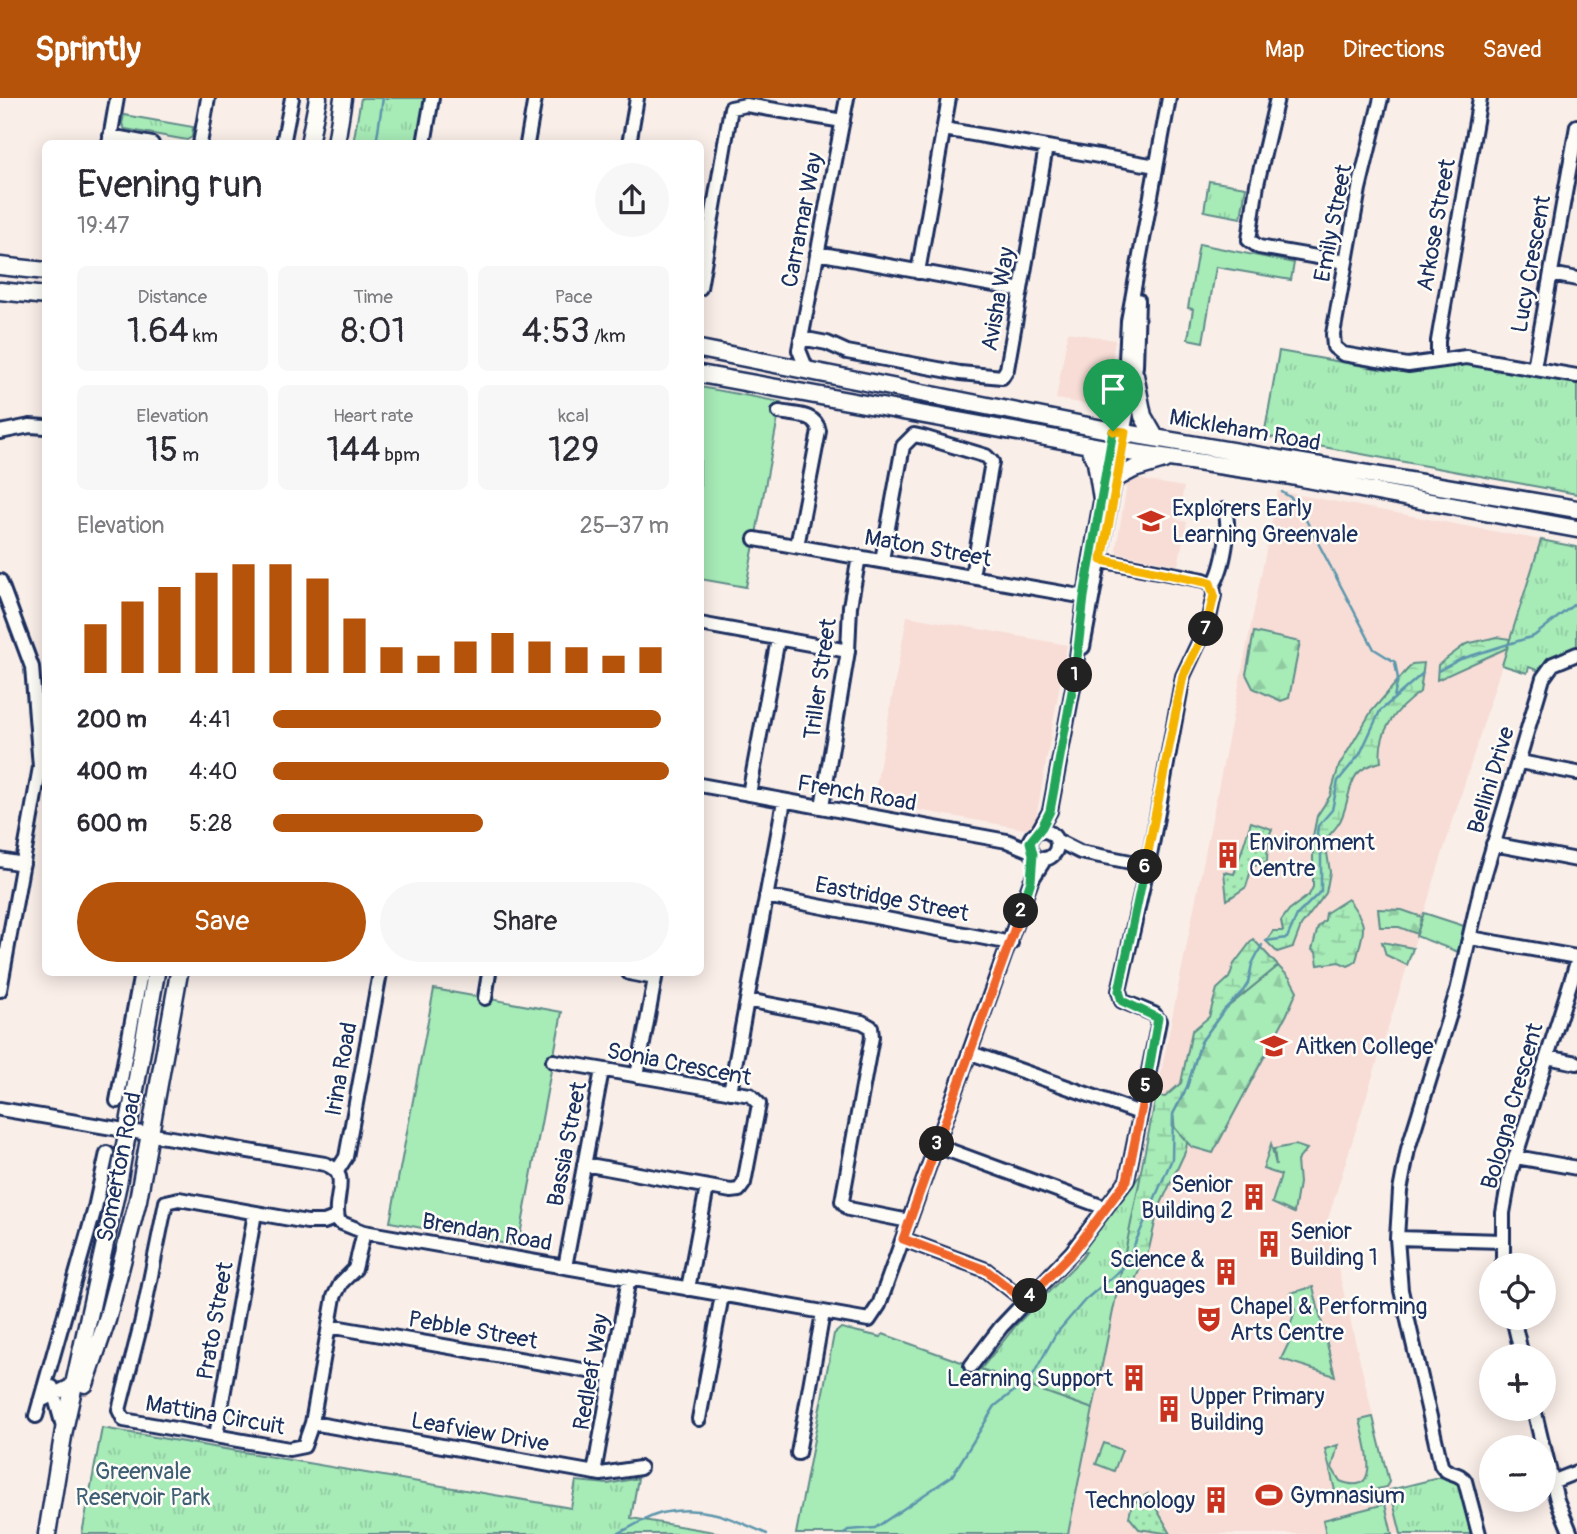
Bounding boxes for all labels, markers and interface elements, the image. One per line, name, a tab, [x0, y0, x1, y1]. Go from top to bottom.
text: Sprintly	[35, 29, 141, 70]
text: Map	[1265, 35, 1305, 64]
text: Directions	[1343, 35, 1444, 64]
text: Saved	[1482, 35, 1542, 64]
street label: Carramar Way	[775, 150, 829, 290]
street label: Arkose Street	[1410, 156, 1462, 294]
text: Evening run	[77, 161, 263, 209]
street label: Emily Street	[1307, 161, 1359, 284]
button: share	[595, 163, 669, 237]
street label: Lucy Crescent	[1505, 192, 1557, 335]
text: 19:47	[77, 211, 130, 240]
street label: Avisha Way	[975, 245, 1021, 353]
text: Distance	[138, 285, 207, 309]
text: Time	[353, 285, 393, 309]
text: Pace	[555, 285, 592, 309]
text: 1.64	[127, 309, 189, 353]
text: 8:01	[341, 309, 405, 353]
text: 4:53	[522, 309, 590, 353]
text: km	[189, 324, 218, 348]
text: /km	[590, 324, 626, 348]
pin	[1083, 359, 1143, 431]
icon: arrive	[1094, 370, 1132, 408]
street label: Mickleham Road	[1167, 402, 1323, 458]
text: Elevation	[136, 404, 209, 428]
text: Heart rate	[333, 404, 413, 428]
text: kcal	[558, 404, 589, 428]
text: 15	[146, 428, 178, 472]
text: 144	[326, 428, 380, 472]
text: 129	[548, 428, 599, 472]
text: m	[178, 443, 199, 467]
text: bpm	[380, 443, 420, 467]
place label: Explorers Early Learning Greenvale	[1172, 494, 1358, 549]
school or university icon: Explorers Early Learning Greenvale	[1136, 506, 1166, 536]
text: Elevation	[77, 511, 165, 540]
text: 25–37 m	[580, 511, 669, 540]
street label: Maton Street	[862, 523, 994, 574]
pin: 7	[1188, 612, 1224, 646]
street label: Triller Street	[797, 616, 843, 742]
text: 7	[1200, 616, 1211, 640]
pin: 1	[1058, 658, 1092, 692]
text: 1	[1071, 662, 1078, 686]
text: 200 m	[77, 705, 147, 734]
text: 4:41	[189, 705, 231, 734]
street label: Bellini Drive	[1461, 722, 1521, 837]
text: 400 m	[77, 757, 147, 786]
text: 4:40	[189, 757, 238, 786]
street label: French Road	[795, 768, 919, 818]
text: 600 m	[77, 809, 147, 838]
text: 5:28	[189, 809, 232, 838]
place label: Environment Centre	[1249, 828, 1375, 883]
building icon: Environment Centre	[1213, 840, 1243, 870]
pin: 6	[1128, 850, 1162, 884]
text: 6	[1139, 854, 1150, 878]
street label: Eastridge Street	[813, 870, 972, 928]
button: Save	[77, 882, 366, 962]
button: Share	[380, 882, 669, 962]
pin: 2	[1004, 894, 1038, 928]
text: 2	[1015, 898, 1026, 922]
street label: Bologna Crescent	[1474, 1019, 1550, 1193]
street label: Irina Road	[318, 1020, 364, 1118]
school or university icon: Aitken College	[1259, 1031, 1289, 1061]
place label: Aitken College	[1295, 1032, 1434, 1061]
street label: Sonia Crescent	[604, 1036, 754, 1092]
pin: 5	[1128, 1068, 1164, 1104]
text: 5	[1140, 1073, 1151, 1097]
street label: Bassia Street	[541, 1078, 593, 1209]
street label: Somerton Road	[90, 1090, 148, 1244]
pin: 3	[920, 1126, 954, 1162]
text: 3	[931, 1131, 942, 1155]
place label: Senior Building 2	[1141, 1170, 1233, 1225]
building icon: Senior Building 2	[1239, 1182, 1269, 1212]
street label: Brendan Road	[420, 1206, 554, 1258]
place label: Senior Building 1	[1290, 1217, 1378, 1272]
building icon: Senior Building 1	[1254, 1229, 1284, 1259]
place label: Science & Languages	[1102, 1245, 1205, 1300]
map controls	[1479, 1253, 1556, 1512]
button: locate	[1479, 1253, 1556, 1330]
building icon: Science & Languages	[1211, 1257, 1241, 1287]
street label: Prato Street	[190, 1259, 240, 1382]
pin: 4	[1012, 1278, 1048, 1314]
text: 4	[1024, 1283, 1035, 1307]
place label: Chapel & Performing Arts Centre	[1230, 1292, 1427, 1347]
street label: Pebble Street	[406, 1304, 541, 1356]
theatre icon: Chapel & Performing Arts Centre	[1194, 1304, 1224, 1334]
street label: Redleaf Way	[566, 1311, 616, 1433]
button: +	[1479, 1344, 1556, 1421]
building icon: Learning Support	[1119, 1363, 1149, 1393]
place label: Learning Support	[947, 1364, 1114, 1393]
place label: Upper Primary Building	[1190, 1382, 1325, 1437]
street label: Mattina Circuit	[143, 1388, 288, 1442]
building icon: Upper Primary Building	[1154, 1394, 1184, 1424]
street label: Leafview Drive	[409, 1406, 552, 1459]
button: −	[1479, 1435, 1556, 1512]
park label: Greenvale Reservoir Park	[76, 1457, 211, 1512]
sports icon: Gymnasium	[1254, 1480, 1284, 1510]
place label: Gymnasium	[1290, 1481, 1405, 1510]
building icon: Technology	[1201, 1485, 1231, 1515]
place label: Technology	[1085, 1486, 1195, 1515]

